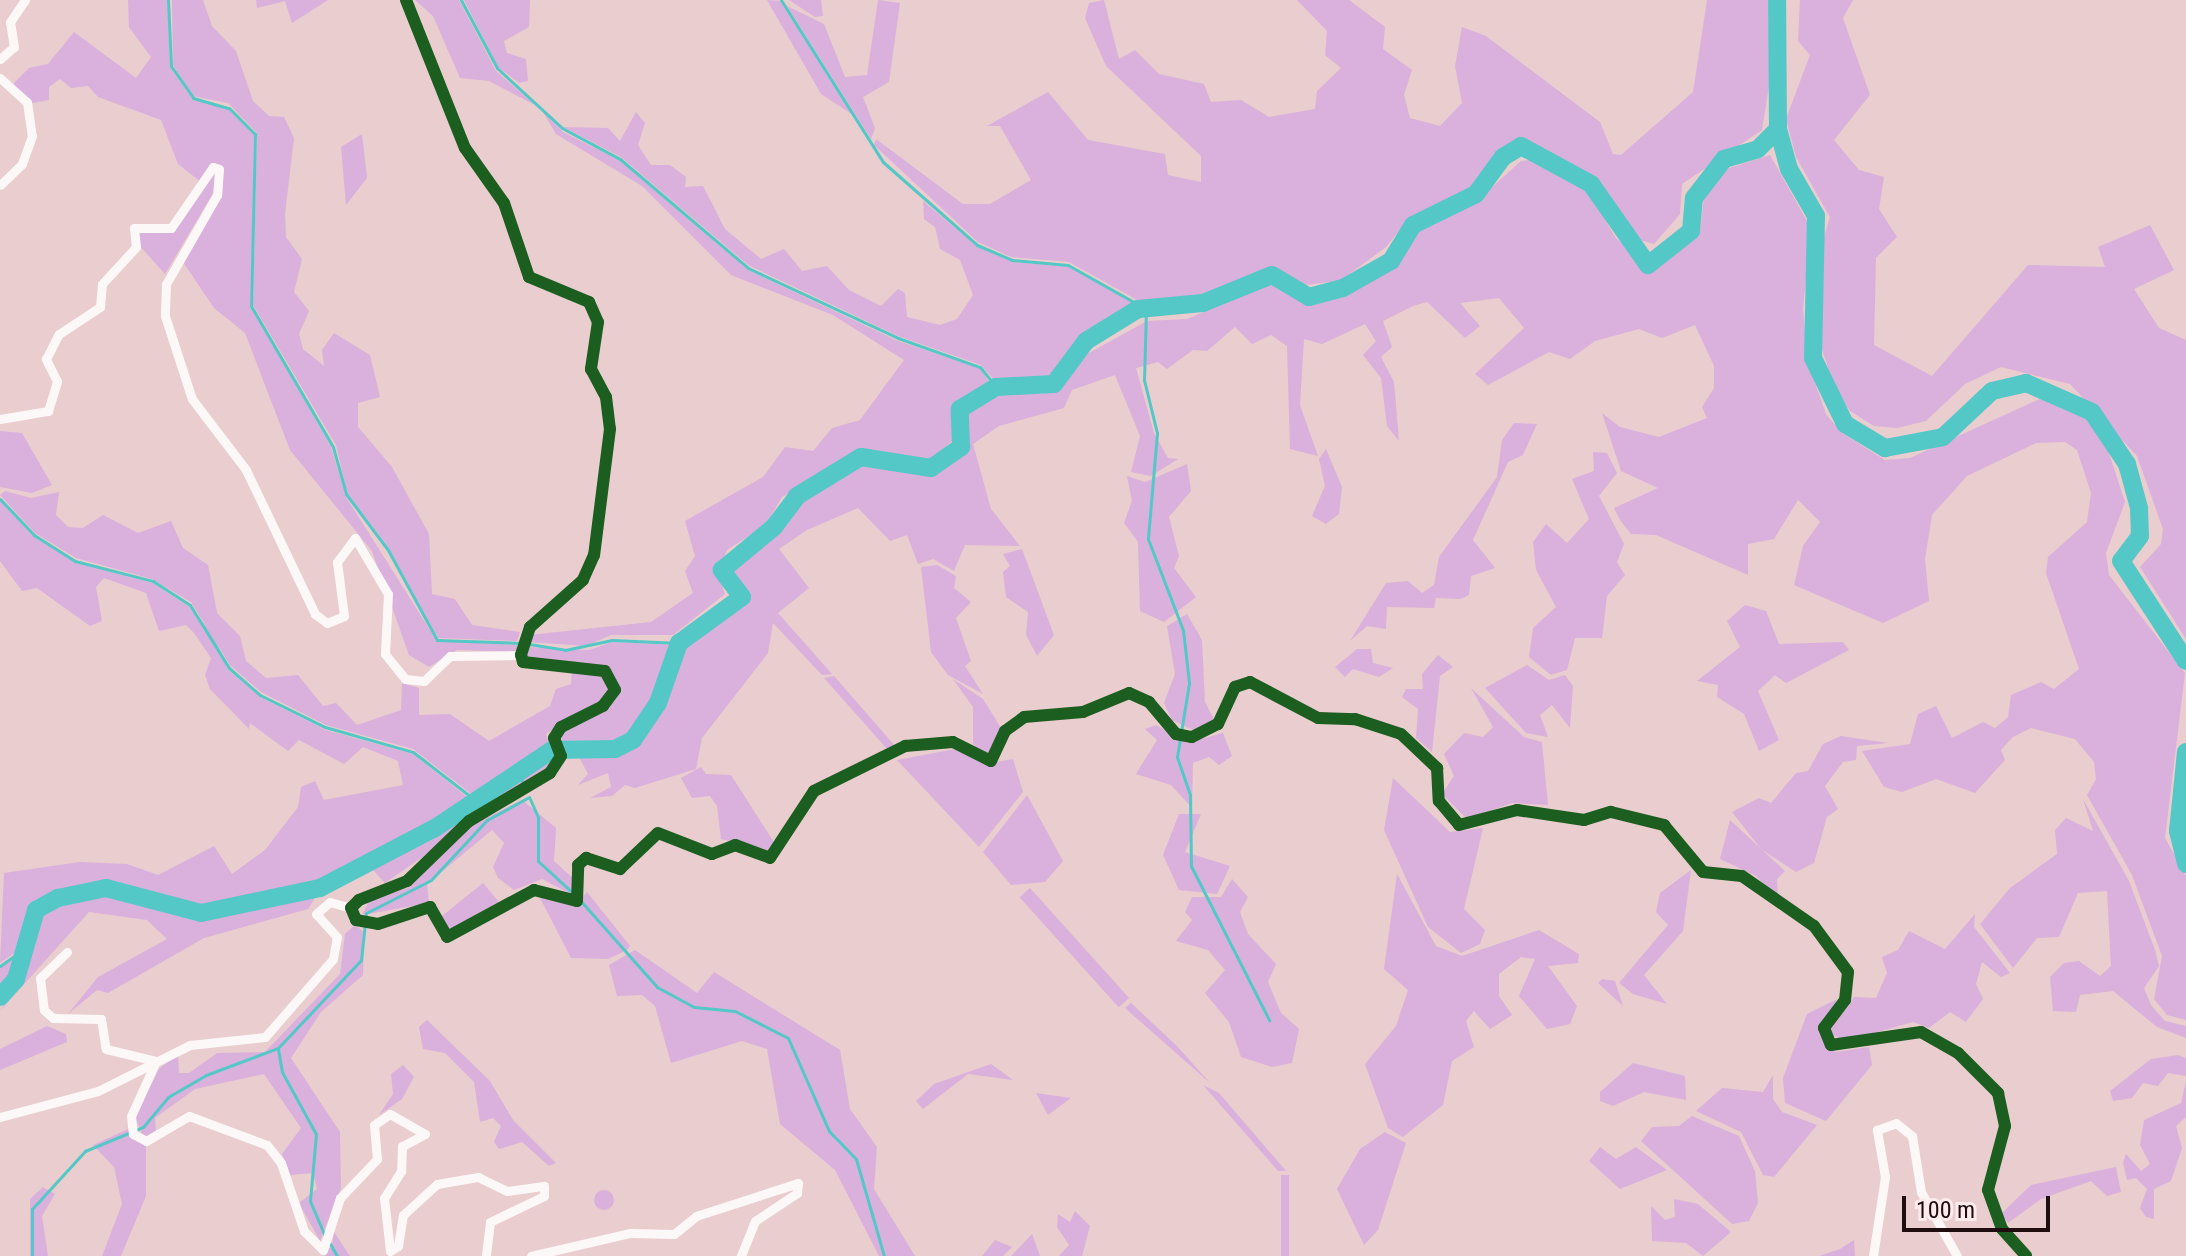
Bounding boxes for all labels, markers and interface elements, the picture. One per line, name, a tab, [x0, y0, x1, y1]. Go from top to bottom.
scale bar	[1906, 1180, 2054, 1230]
text: 100 m	[1916, 1196, 1975, 1224]

